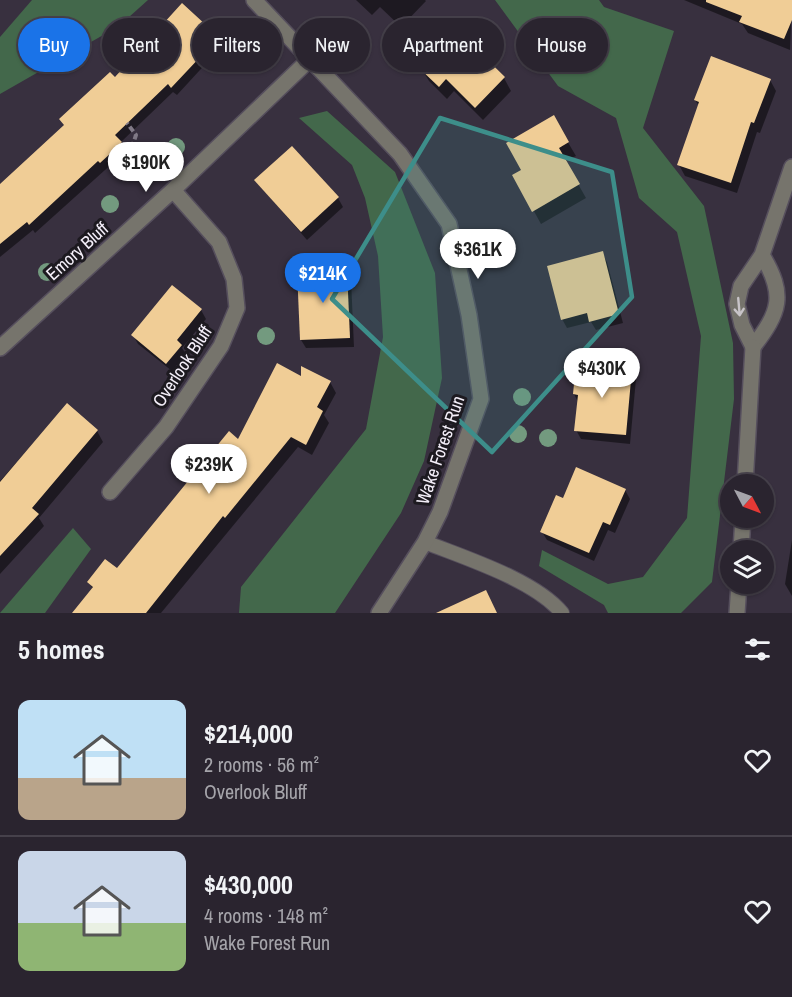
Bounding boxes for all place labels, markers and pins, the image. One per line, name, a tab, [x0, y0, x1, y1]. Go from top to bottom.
pin: $190K	[104, 142, 188, 193]
pin: $361K	[436, 229, 520, 280]
pin: $214K	[281, 253, 365, 304]
pin: $430K	[560, 348, 644, 399]
pin: $239K	[167, 444, 251, 495]

